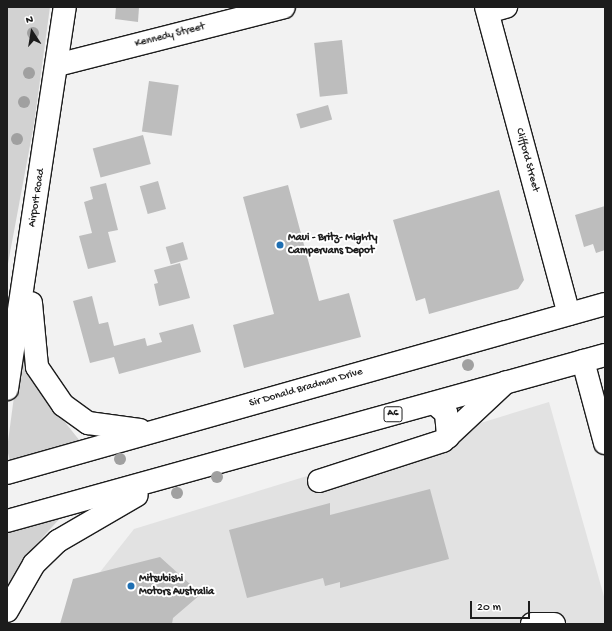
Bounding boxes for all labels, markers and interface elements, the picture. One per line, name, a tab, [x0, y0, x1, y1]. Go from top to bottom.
north arrow	[12, 12, 52, 52]
text: N	[25, 14, 34, 27]
street label: Kennedy Street	[134, 21, 206, 51]
street label: Clifford Street	[512, 127, 542, 193]
street label: Airport Road	[26, 168, 48, 228]
place label: Maui - Britz- Mighty Campervans Depot	[288, 232, 377, 258]
marker: Maui - Britz- Mighty Campervans Depot	[275, 240, 285, 250]
street label: Sir Donald Bradman Drive	[248, 365, 364, 411]
road number: A6	[383, 406, 403, 422]
place label: Mitsubishi Motors Australia	[139, 573, 214, 599]
marker: Mitsubishi Motors Australia	[126, 581, 136, 591]
scale bar	[472, 593, 532, 619]
text: 20 m	[477, 601, 501, 615]

